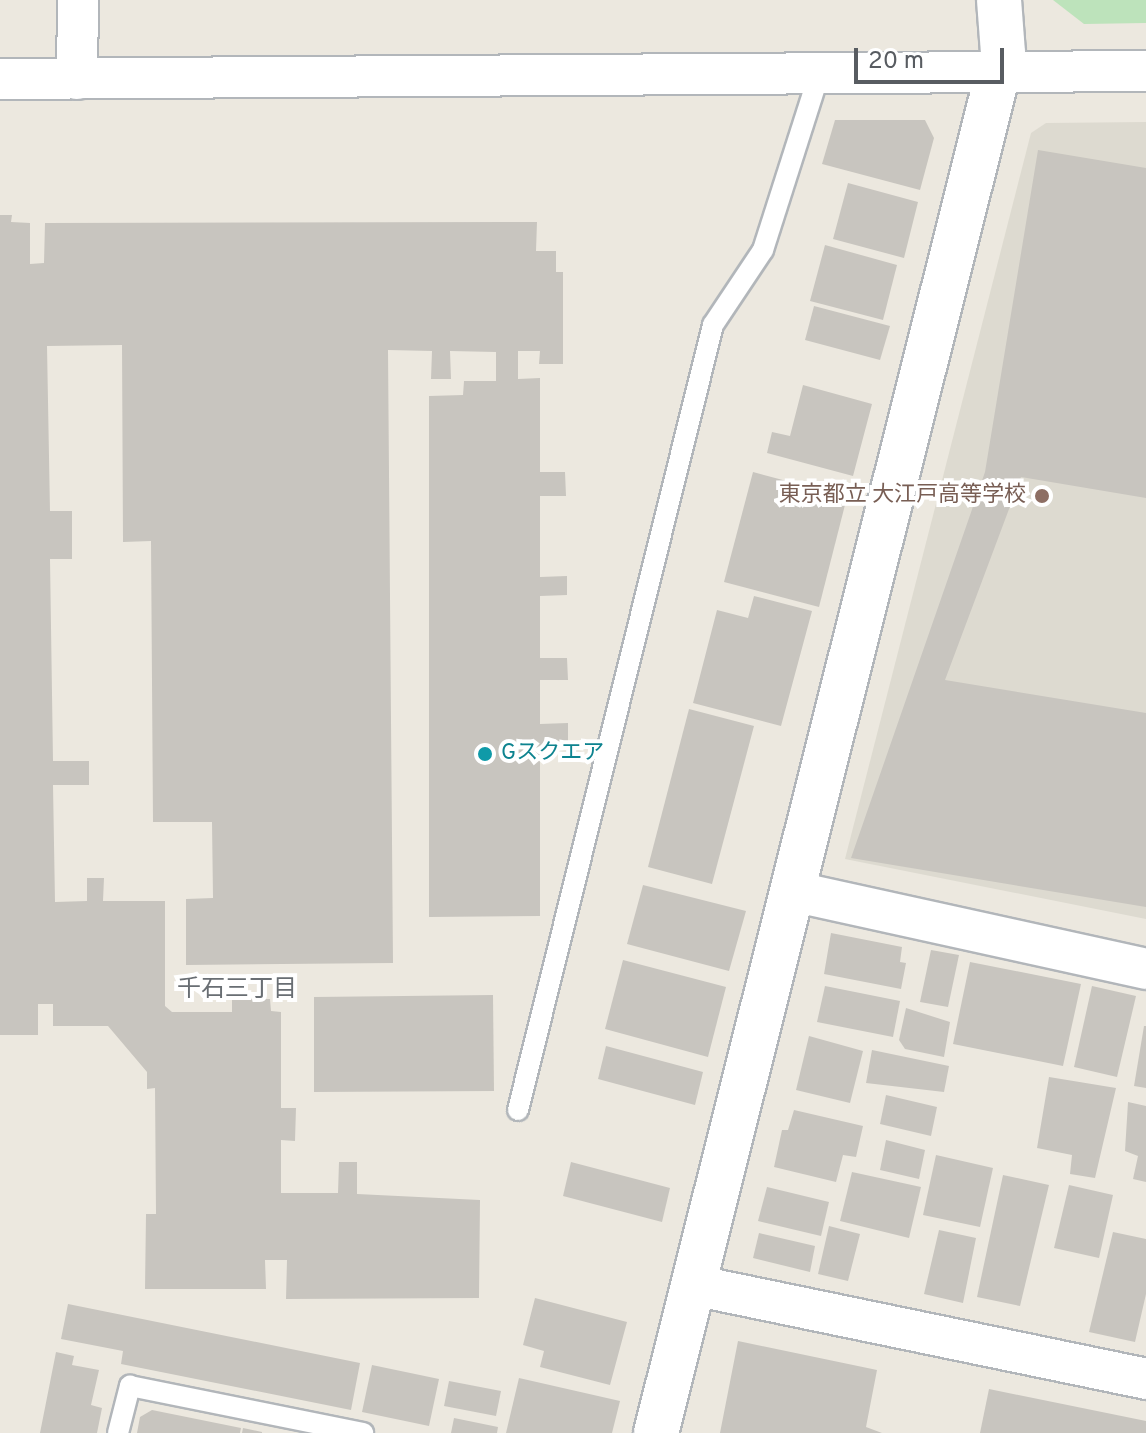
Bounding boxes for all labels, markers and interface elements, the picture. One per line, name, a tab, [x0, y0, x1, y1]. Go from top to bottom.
scale bar	[858, 32, 1008, 82]
text: 20 m	[868, 47, 924, 77]
place label: 東京都立 大江戸高等学校	[779, 483, 1026, 509]
marker: 東京都立 大江戸高等学校	[1033, 487, 1051, 505]
place label: Gスクエア	[501, 741, 604, 767]
marker: Gスクエア	[476, 745, 494, 763]
district label: 千石三丁目	[177, 977, 297, 1005]

